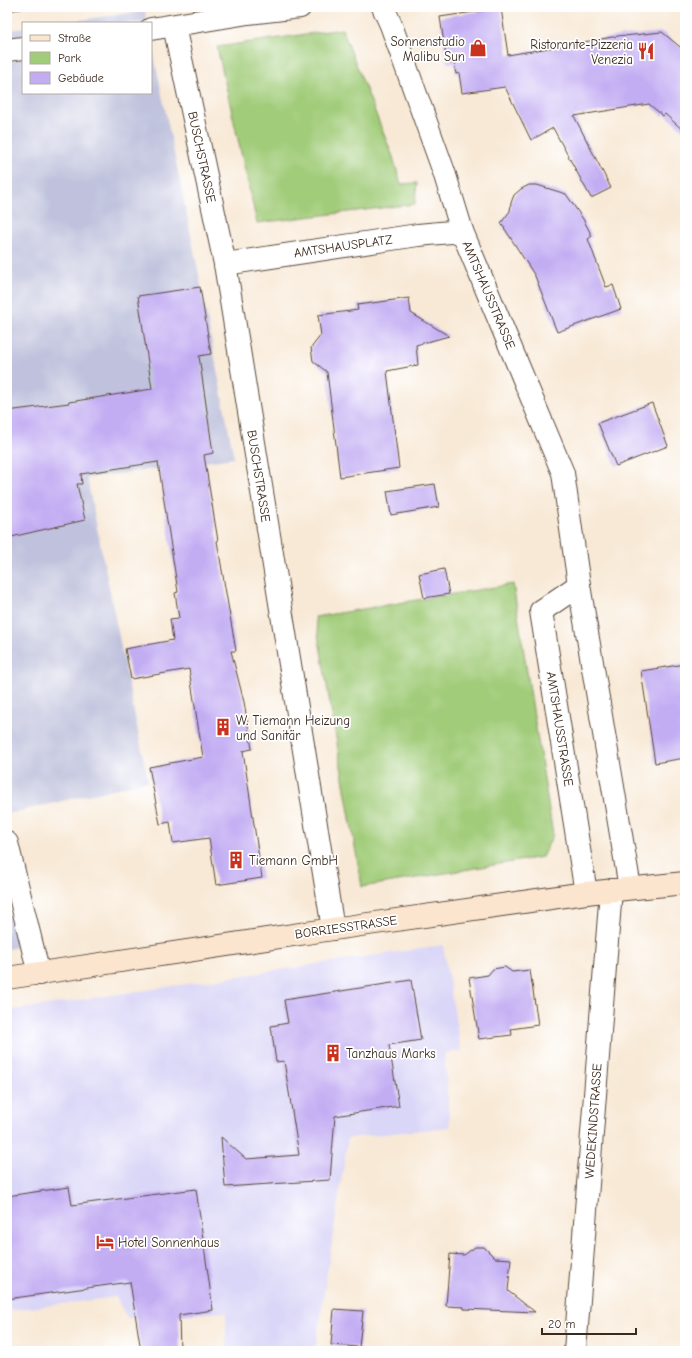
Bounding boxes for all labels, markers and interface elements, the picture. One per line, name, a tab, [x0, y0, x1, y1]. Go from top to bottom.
legend	[22, 22, 152, 94]
text: Straße	[58, 31, 91, 45]
place label: Sonnenstudio Malibu Sun	[390, 34, 465, 64]
place label: Ristorante-Pizzeria Venezia	[530, 37, 633, 67]
shop icon: Sonnenstudio Malibu Sun	[468, 38, 488, 58]
restaurant icon: Ristorante-Pizzeria Venezia	[636, 41, 656, 61]
text: Park	[58, 51, 81, 65]
text: Gebäude	[58, 71, 104, 85]
street label: BUSCHSTRASSE	[185, 110, 219, 204]
street label: AMTSHAUSPLATZ	[293, 232, 394, 260]
street label: AMTSHAUSSTRASSE	[459, 239, 519, 352]
street label: BUSCHSTRASSE	[244, 429, 274, 523]
street label: AMTSHAUSSTRASSE	[544, 670, 577, 788]
place label: W. Tiemann Heizung und Sanitär	[236, 713, 350, 743]
building icon: W. Tiemann Heizung und Sanitär	[213, 717, 233, 737]
building icon: Tiemann GmbH	[226, 850, 246, 870]
place label: Tiemann GmbH	[249, 853, 338, 868]
street label: BORRIESSTRASSE	[294, 912, 398, 942]
building icon: Tanzhaus Marks	[323, 1043, 343, 1063]
place label: Tanzhaus Marks	[346, 1046, 436, 1061]
street label: WEDEKINDSTRASSE	[581, 1063, 605, 1179]
hotel icon: Hotel Sonnenhaus	[95, 1232, 115, 1252]
place label: Hotel Sonnenhaus	[118, 1235, 219, 1250]
scale bar	[542, 1310, 636, 1336]
text: 20 m	[548, 1317, 576, 1331]

